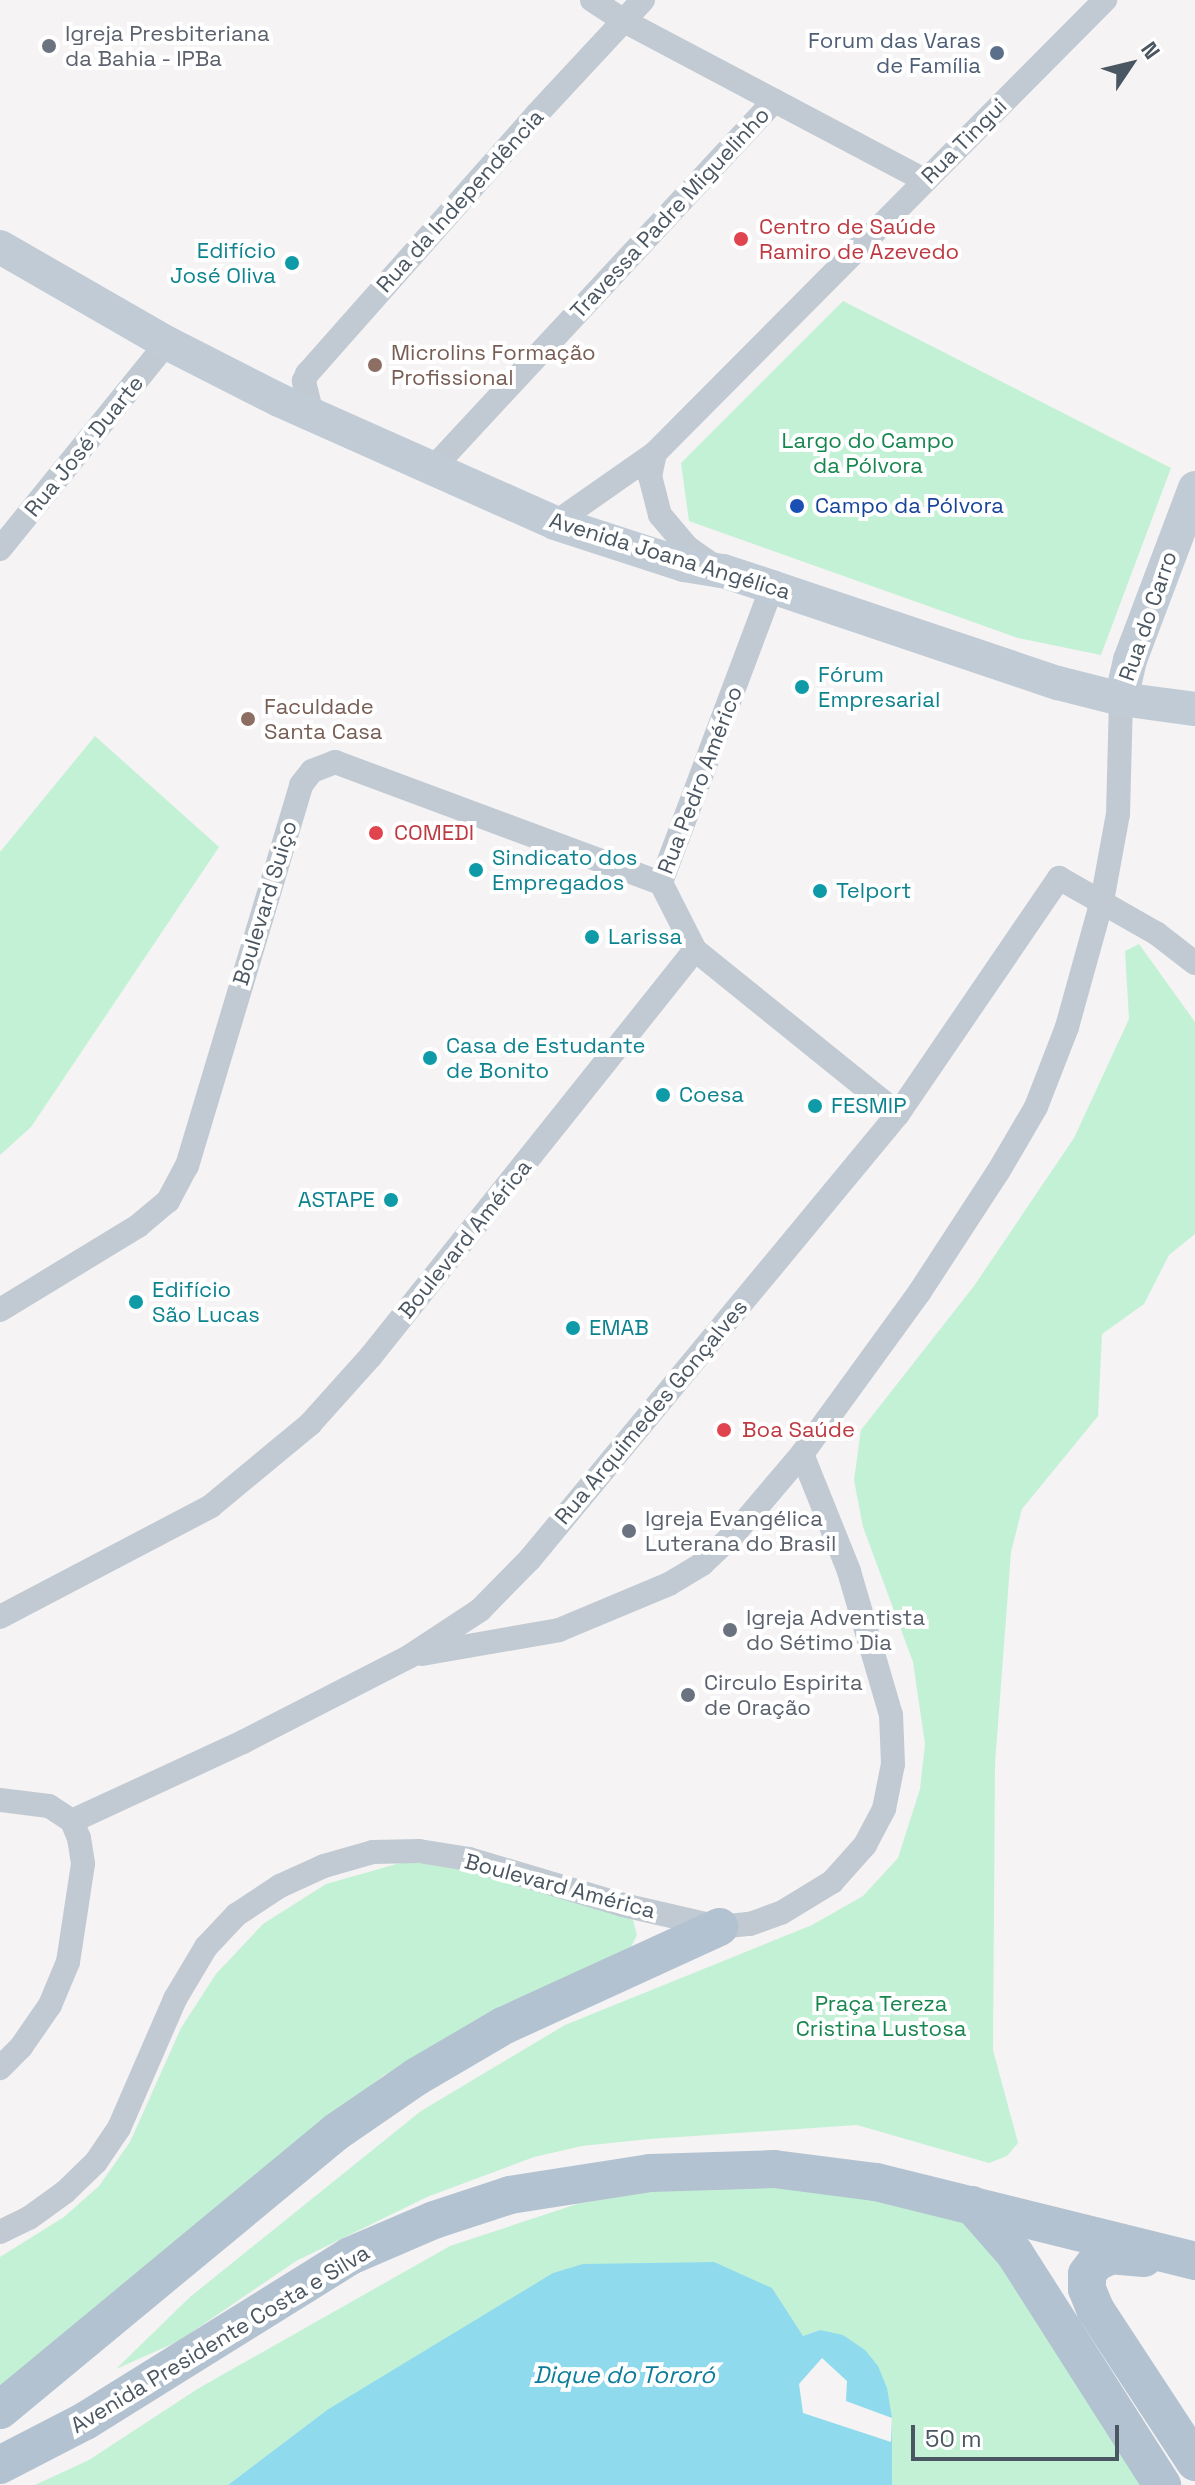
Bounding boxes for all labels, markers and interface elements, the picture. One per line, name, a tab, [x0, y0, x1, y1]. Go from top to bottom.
place label: Igreja Presbiteriana da Bahia - IPBa	[65, 20, 270, 72]
north arrow	[1091, 24, 1171, 104]
place label: Forum das Varas de Família	[808, 27, 981, 78]
text: N	[1135, 36, 1166, 64]
marker: Igreja Presbiteriana da Bahia - IPBa	[40, 37, 58, 55]
marker: Forum das Varas de Família	[988, 44, 1006, 62]
street label: Rua Tingui	[916, 93, 1012, 189]
street label: Travessa Padre Miguelinho	[565, 102, 775, 324]
street label: Rua da Independência	[371, 104, 549, 298]
place label: Centro de Saúde Ramiro de Azevedo	[759, 213, 960, 264]
marker: Centro de Saúde Ramiro de Azevedo	[730, 228, 752, 250]
place label: Edifício José Oliva	[170, 237, 276, 288]
marker: Edifício José Oliva	[283, 254, 301, 272]
place label: Microlins Formação Profissional	[391, 339, 596, 390]
marker: Microlins Formação Profissional	[366, 356, 384, 374]
street label: Rua José Duarte	[19, 370, 149, 522]
park label: Largo do Campo da Pólvora	[782, 427, 954, 478]
place label: Campo da Pólvora	[815, 493, 1004, 519]
marker: Campo da Pólvora	[786, 495, 808, 517]
street label: Avenida Joana Angélica	[546, 507, 794, 605]
street label: Rua do Carro	[1113, 548, 1183, 684]
place label: Fórum Empresarial	[818, 661, 940, 712]
marker: Fórum Empresarial	[793, 678, 811, 696]
street label: Rua Pedro Américo	[652, 682, 748, 878]
place label: Faculdade Santa Casa	[264, 693, 383, 744]
marker: Faculdade Santa Casa	[239, 710, 257, 728]
street label: Boulevard Suiço	[227, 818, 303, 988]
place label: COMEDI	[394, 820, 474, 846]
marker: COMEDI	[365, 822, 387, 844]
place label: Sindicato dos Empregados	[492, 844, 637, 896]
marker: Sindicato dos Empregados	[467, 861, 485, 879]
place label: Telport	[836, 878, 911, 904]
marker: Telport	[811, 882, 829, 900]
place label: Larissa	[608, 924, 682, 950]
marker: Larissa	[583, 928, 601, 946]
place label: Casa de Estudante de Bonito	[446, 1032, 645, 1084]
marker: Casa de Estudante de Bonito	[421, 1049, 439, 1067]
place label: Coesa	[679, 1082, 744, 1108]
marker: Coesa	[654, 1086, 672, 1104]
place label: FESMIP	[831, 1093, 906, 1119]
marker: FESMIP	[806, 1097, 824, 1115]
street label: Boulevard América	[393, 1154, 537, 1324]
place label: ASTAPE	[298, 1187, 375, 1213]
marker: ASTAPE	[382, 1191, 400, 1209]
place label: Edifício São Lucas	[152, 1276, 260, 1328]
marker: Edifício São Lucas	[127, 1293, 145, 1311]
street label: Rua Arquimedes Gonçalves	[549, 1294, 753, 1530]
place label: EMAB	[589, 1315, 649, 1341]
marker: EMAB	[564, 1319, 582, 1337]
place label: Boa Saúde	[742, 1417, 855, 1443]
marker: Boa Saúde	[713, 1419, 735, 1441]
place label: Igreja Evangélica Luterana do Brasil	[645, 1505, 836, 1556]
marker: Igreja Evangélica Luterana do Brasil	[620, 1522, 638, 1540]
place label: Igreja Adventista do Sétimo Dia	[746, 1604, 925, 1656]
marker: Igreja Adventista do Sétimo Dia	[721, 1621, 739, 1639]
place label: Circulo Espirita de Oração	[704, 1669, 863, 1720]
marker: Circulo Espirita de Oração	[679, 1686, 697, 1704]
street label: Boulevard América	[462, 1848, 658, 1924]
park label: Praça Tereza Cristina Lustosa	[796, 1990, 966, 2042]
street label: Avenida Presidente Costa e Silva	[66, 2239, 374, 2439]
water label: Dique do Tororó	[533, 2361, 715, 2389]
scale bar	[915, 2409, 1123, 2459]
text: 50 m	[925, 2423, 982, 2454]

